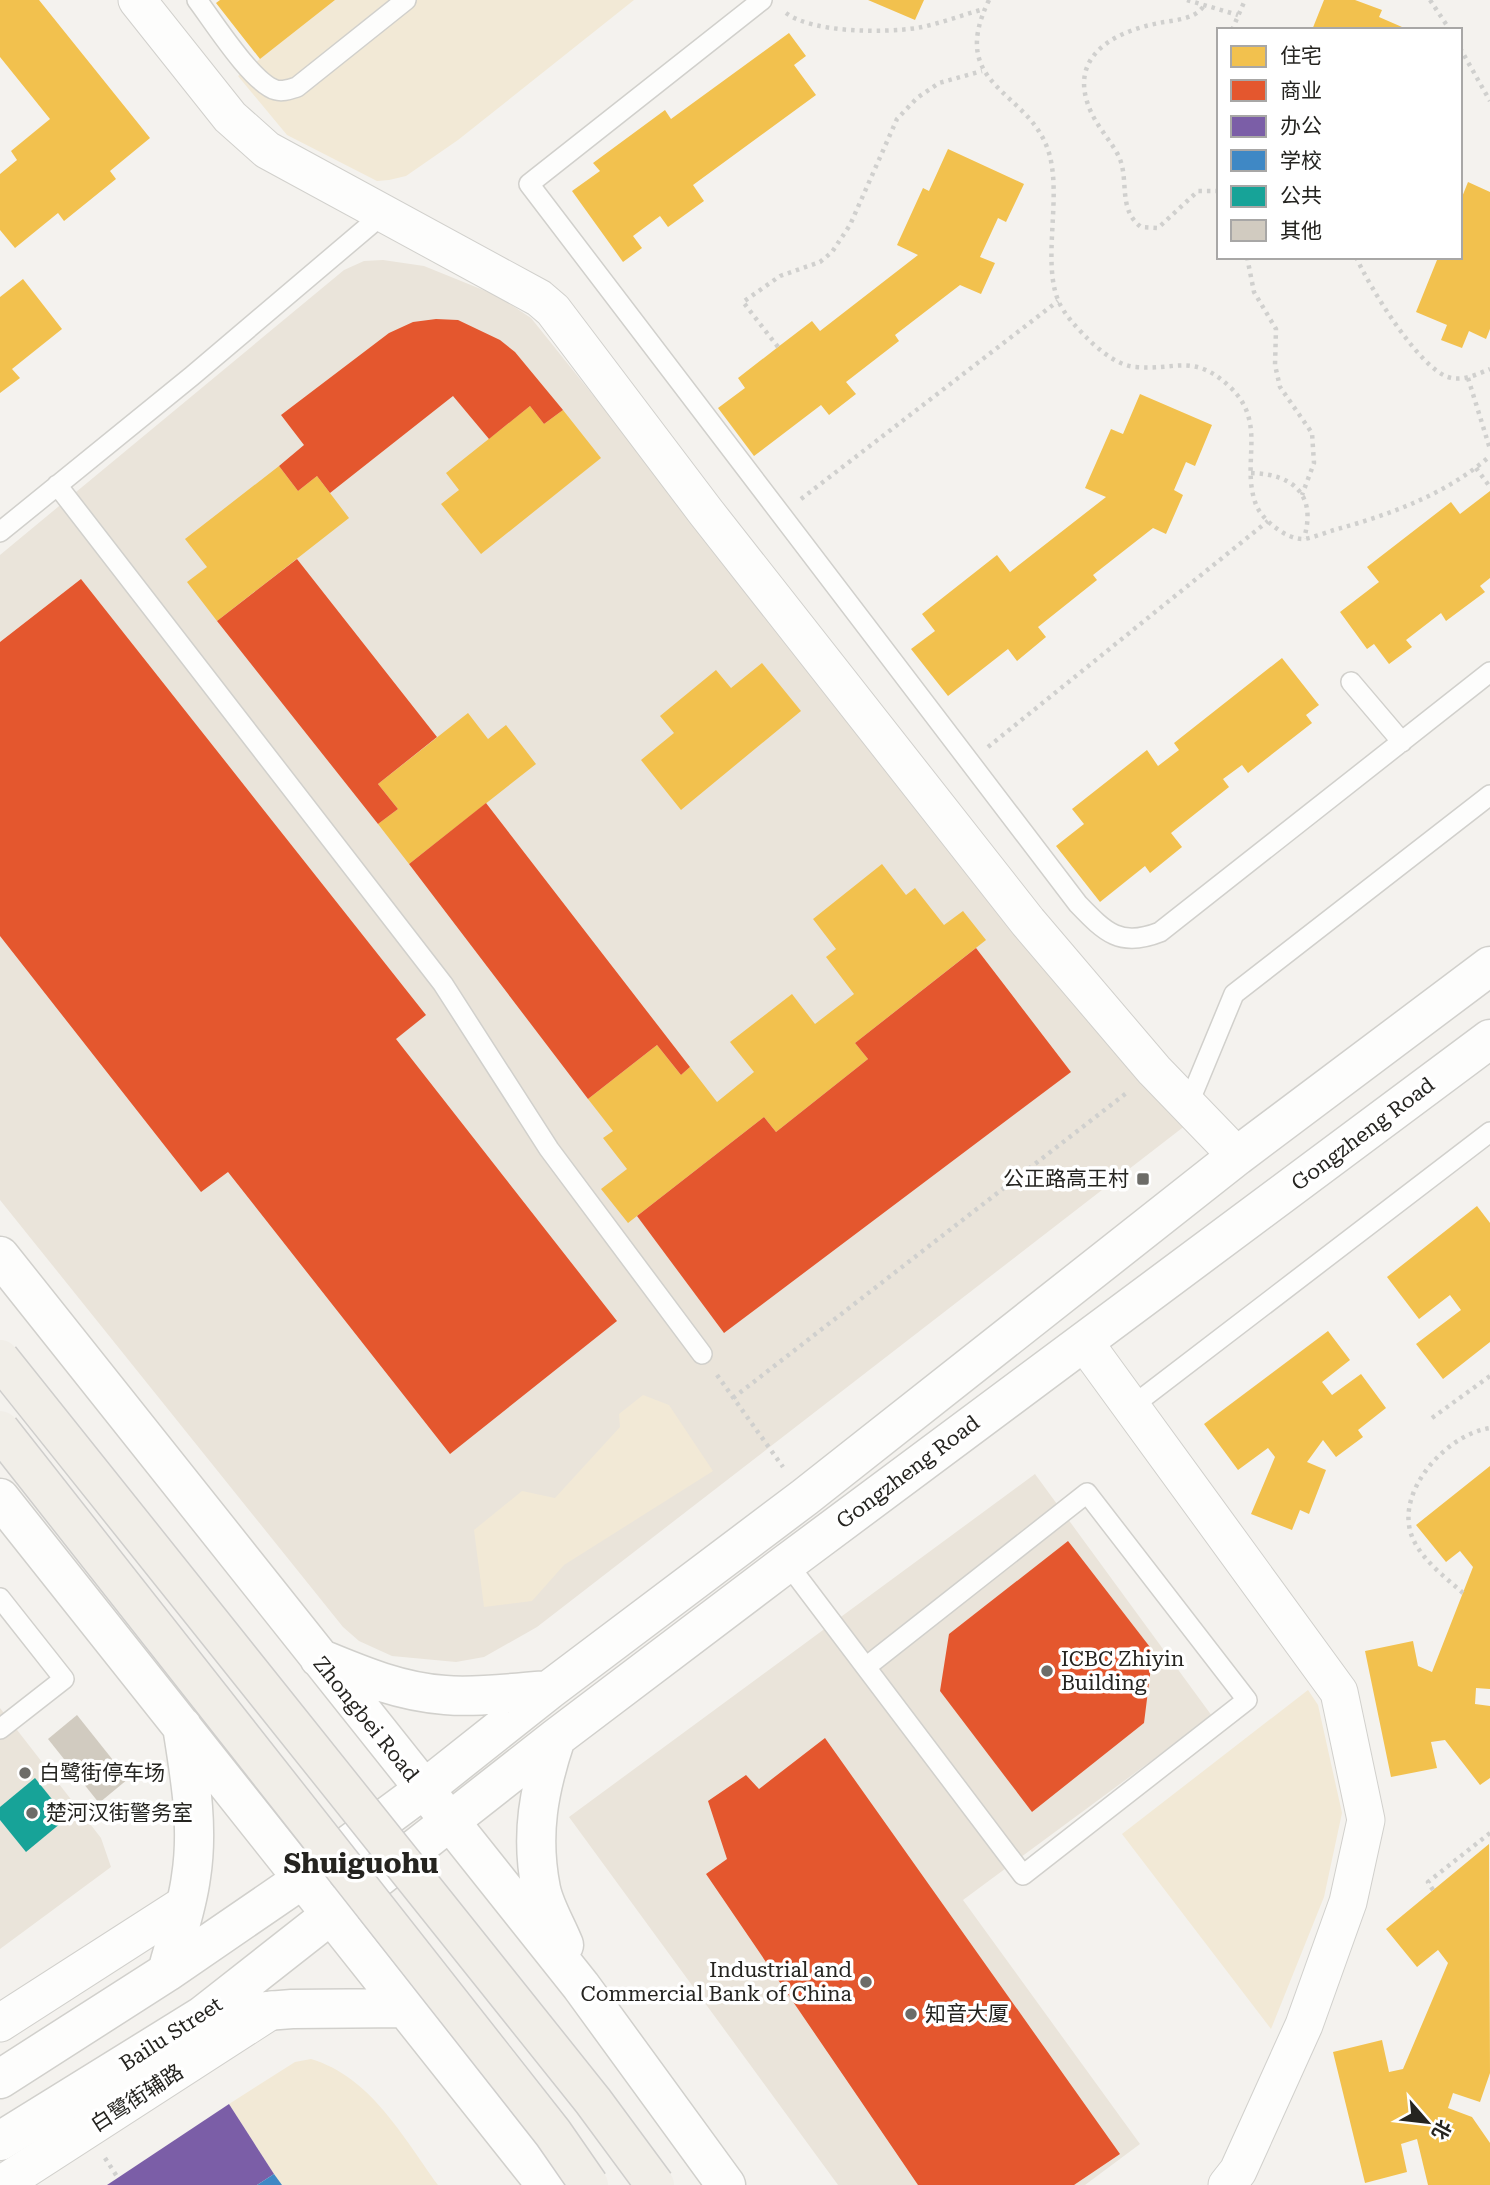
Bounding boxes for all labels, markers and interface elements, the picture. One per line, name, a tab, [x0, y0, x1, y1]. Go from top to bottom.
legend	[1217, 28, 1462, 259]
text: 住宅	[1280, 44, 1322, 68]
text: 商业	[1280, 79, 1322, 103]
text: 办公	[1280, 114, 1322, 138]
text: 学校	[1280, 149, 1322, 173]
text: 公共	[1280, 184, 1322, 208]
text: 其他	[1280, 219, 1322, 243]
street label: Gongzheng Road	[1287, 1072, 1440, 1195]
place label: 公正路高王村	[1003, 1167, 1129, 1191]
marker: 公正路高王村	[1135, 1171, 1151, 1187]
street label: Gongzheng Road	[832, 1410, 985, 1533]
place label: ICBC Zhiyin Building	[1061, 1647, 1185, 1695]
street label: Zhongbei Road	[308, 1652, 424, 1787]
marker: ICBC Zhiyin Building	[1039, 1663, 1055, 1679]
place label: 白鹭街停车场	[39, 1761, 165, 1785]
marker: 白鹭街停车场	[17, 1765, 33, 1781]
place label: 楚河汉街警务室	[46, 1801, 193, 1825]
marker: 楚河汉街警务室	[24, 1805, 40, 1821]
district label: Shuiguohu	[283, 1847, 439, 1880]
place label: Industrial and Commercial Bank of China	[581, 1958, 853, 2006]
marker: Industrial and Commercial Bank of China	[858, 1974, 874, 1990]
street label: Bailu Street	[115, 1992, 227, 2076]
place label: 知音大厦	[925, 2002, 1009, 2026]
marker: 知音大厦	[903, 2006, 919, 2022]
street label: 白鹭街辅路	[86, 2059, 188, 2137]
north arrow	[1392, 2087, 1462, 2157]
text: 北	[1427, 2116, 1456, 2144]

